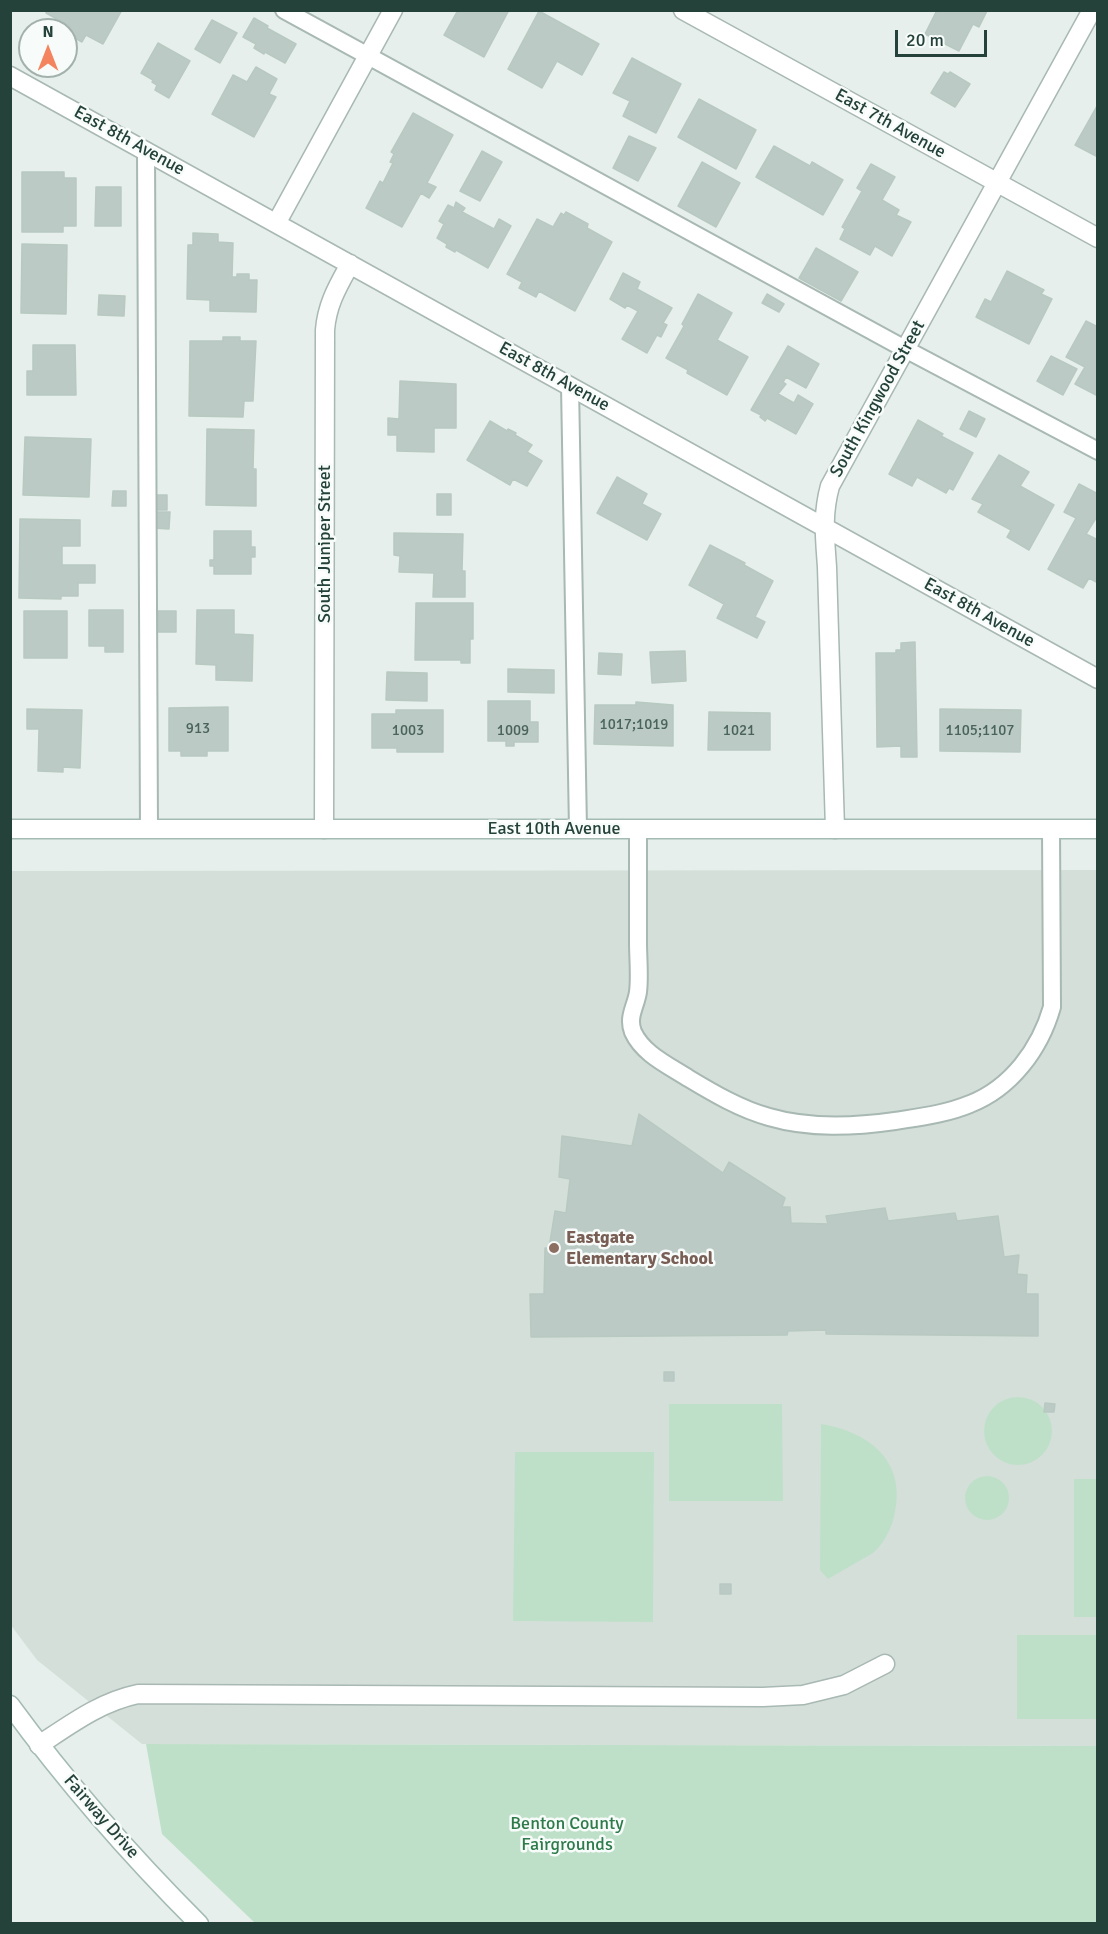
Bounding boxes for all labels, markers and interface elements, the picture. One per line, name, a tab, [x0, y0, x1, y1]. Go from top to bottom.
north arrow	[18, 18, 78, 78]
scale bar	[898, 18, 990, 56]
text: N	[42, 22, 54, 42]
text: 20 m	[906, 29, 944, 51]
street label: East 7th Avenue	[831, 85, 949, 163]
street label: East 8th Avenue	[70, 102, 188, 180]
street label: South Kingwood Street	[826, 317, 930, 481]
street label: East 8th Avenue	[495, 338, 613, 416]
street label: South Juniper Street	[314, 465, 336, 623]
street label: East 8th Avenue	[920, 574, 1038, 652]
house number: 1017;1019	[600, 716, 668, 734]
house number: 913	[186, 720, 210, 738]
house number: 1003	[392, 722, 424, 740]
house number: 1009	[497, 722, 529, 740]
house number: 1021	[723, 722, 755, 740]
house number: 1105;1107	[946, 722, 1014, 740]
street label: East 10th Avenue	[487, 818, 621, 840]
place label: Eastgate Elementary School	[566, 1227, 713, 1270]
marker: Eastgate Elementary School	[547, 1241, 561, 1255]
street label: Fairway Drive	[59, 1771, 143, 1863]
park label: Benton County Fairgrounds	[510, 1813, 624, 1856]

